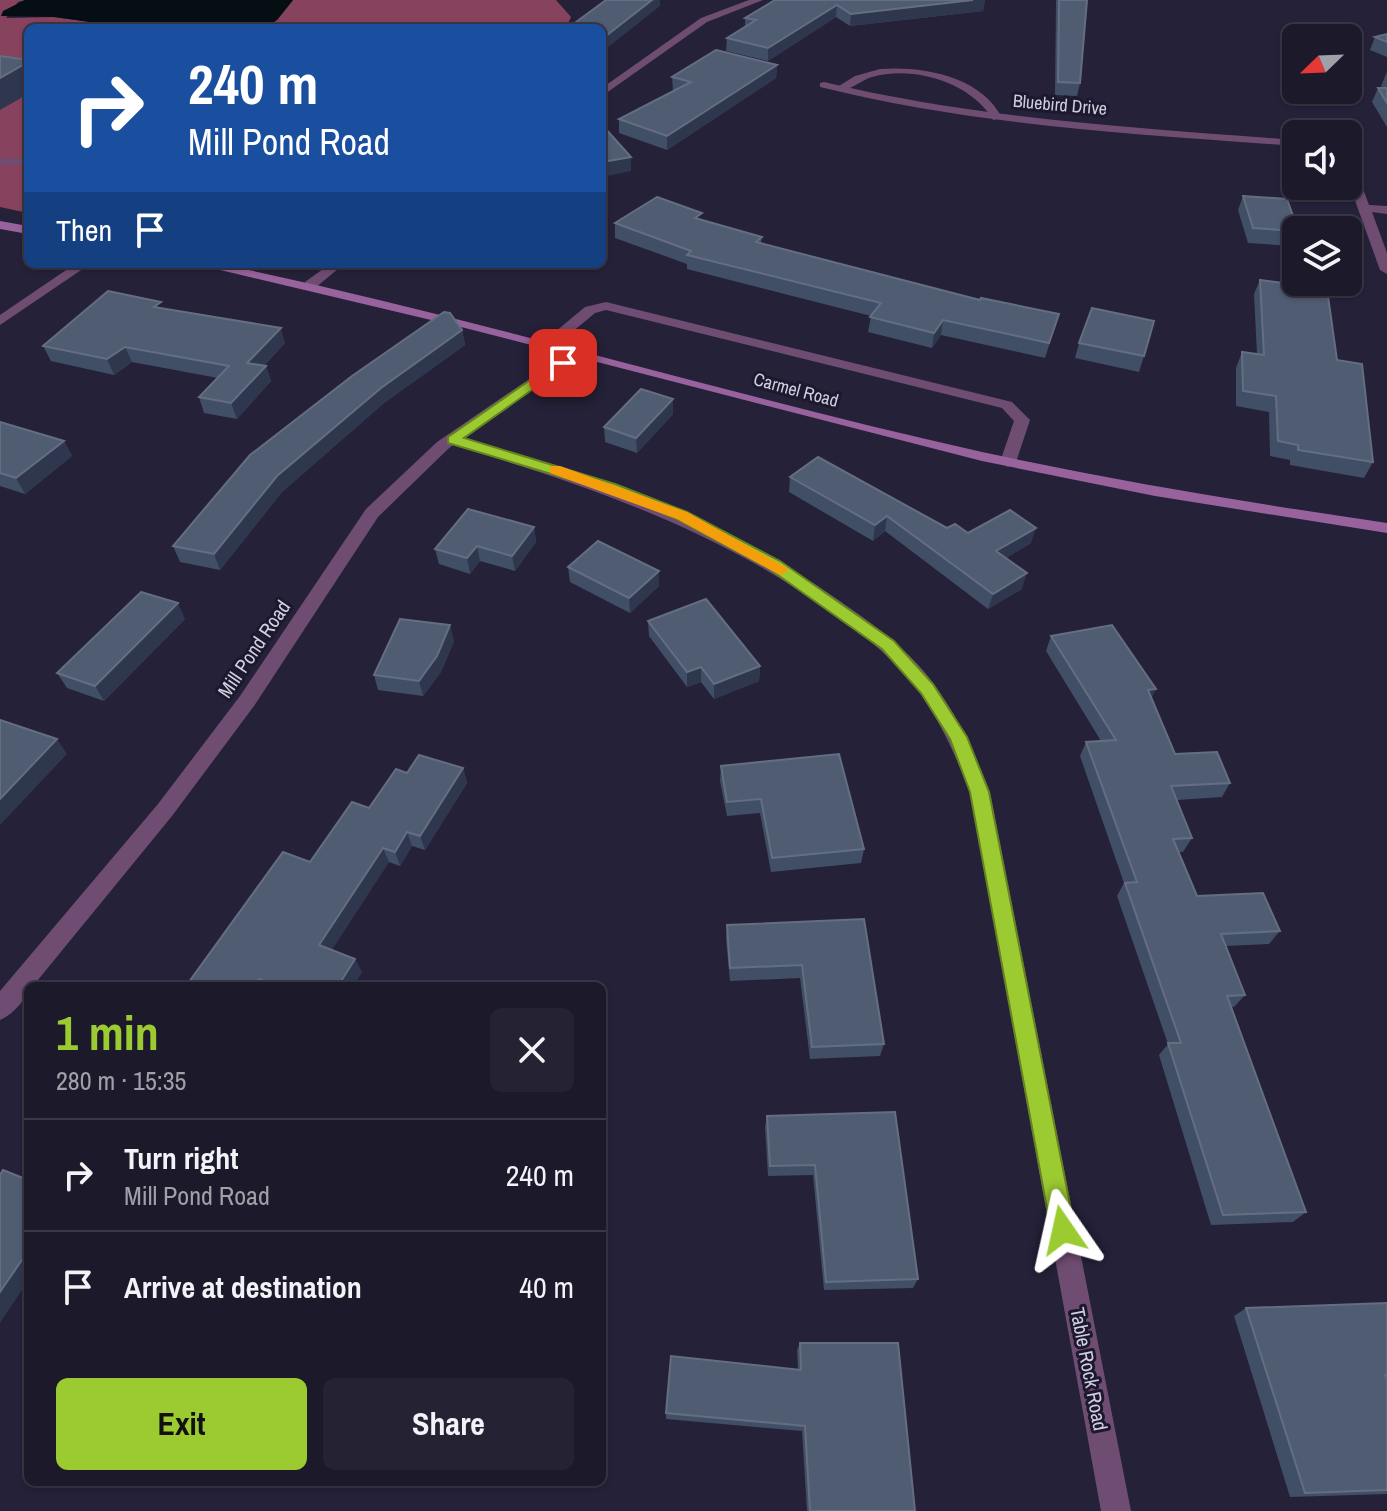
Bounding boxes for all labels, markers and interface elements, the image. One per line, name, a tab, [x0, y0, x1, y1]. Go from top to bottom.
north arrow	[1282, 24, 1362, 104]
map controls	[1282, 24, 1362, 296]
text: 240 m	[188, 46, 318, 121]
icon: right	[56, 56, 160, 160]
street label: Bluebird Drive	[1012, 88, 1108, 121]
text: Mill Pond Road	[188, 118, 390, 166]
button: sound	[1282, 120, 1362, 200]
icon: arrive	[128, 208, 172, 252]
text: Then	[56, 210, 112, 250]
button: layers	[1282, 216, 1362, 296]
pin	[529, 329, 597, 397]
icon: arrive	[541, 341, 585, 385]
street label: Carmel Road	[751, 366, 841, 413]
street label: Mill Pond Road	[211, 595, 296, 703]
text: 1 min	[56, 1000, 159, 1065]
button: close	[490, 1008, 574, 1092]
text: 280 m · 15:35	[56, 1063, 186, 1098]
text: Turn right	[124, 1138, 238, 1178]
icon: right	[56, 1153, 100, 1197]
text: 240 m	[506, 1155, 574, 1195]
text: Mill Pond Road	[124, 1178, 270, 1213]
position arrow	[1021, 1188, 1105, 1272]
icon: arrive	[56, 1265, 100, 1309]
text: Arrive at destination	[124, 1267, 362, 1307]
text: 40 m	[519, 1267, 574, 1307]
street label: Table Rock Road	[1064, 1305, 1115, 1433]
button: Exit	[56, 1378, 307, 1470]
button: Share	[323, 1378, 574, 1470]

